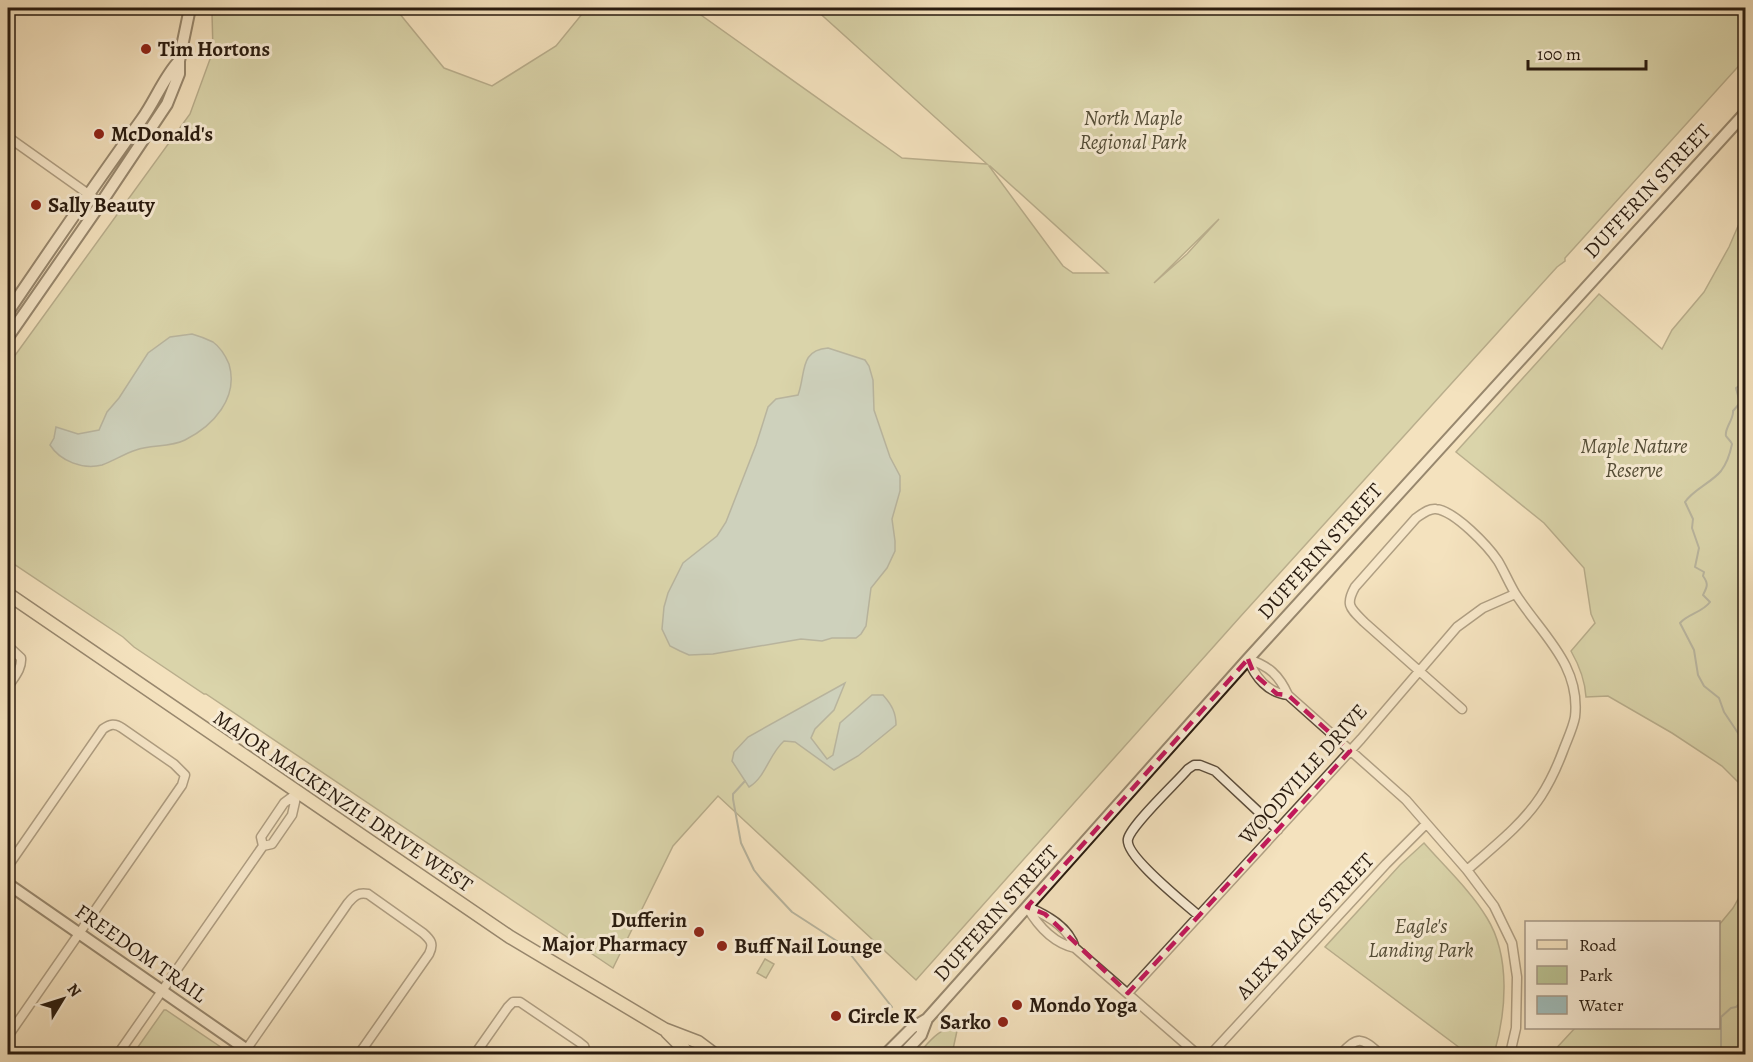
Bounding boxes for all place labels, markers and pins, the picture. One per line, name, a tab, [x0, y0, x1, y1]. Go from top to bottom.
place label: Tim Hortons	[158, 35, 270, 63]
marker: Tim Hortons	[139, 42, 153, 56]
place label: McDonald's	[111, 120, 213, 148]
marker: McDonald's	[92, 127, 106, 141]
place label: Sally Beauty	[48, 191, 156, 219]
marker: Sally Beauty	[29, 198, 43, 212]
place label: Dufferin Major Pharmacy	[542, 906, 688, 958]
marker: Dufferin Major Pharmacy	[692, 925, 706, 939]
place label: Buff Nail Lounge	[734, 932, 883, 960]
marker: Buff Nail Lounge	[715, 939, 729, 953]
place label: Mondo Yoga	[1029, 991, 1138, 1019]
marker: Mondo Yoga	[1010, 998, 1024, 1012]
place label: Circle K	[848, 1002, 917, 1030]
place label: Sarko	[940, 1008, 991, 1036]
marker: Circle K	[829, 1009, 843, 1023]
marker: Sarko	[996, 1015, 1010, 1029]

